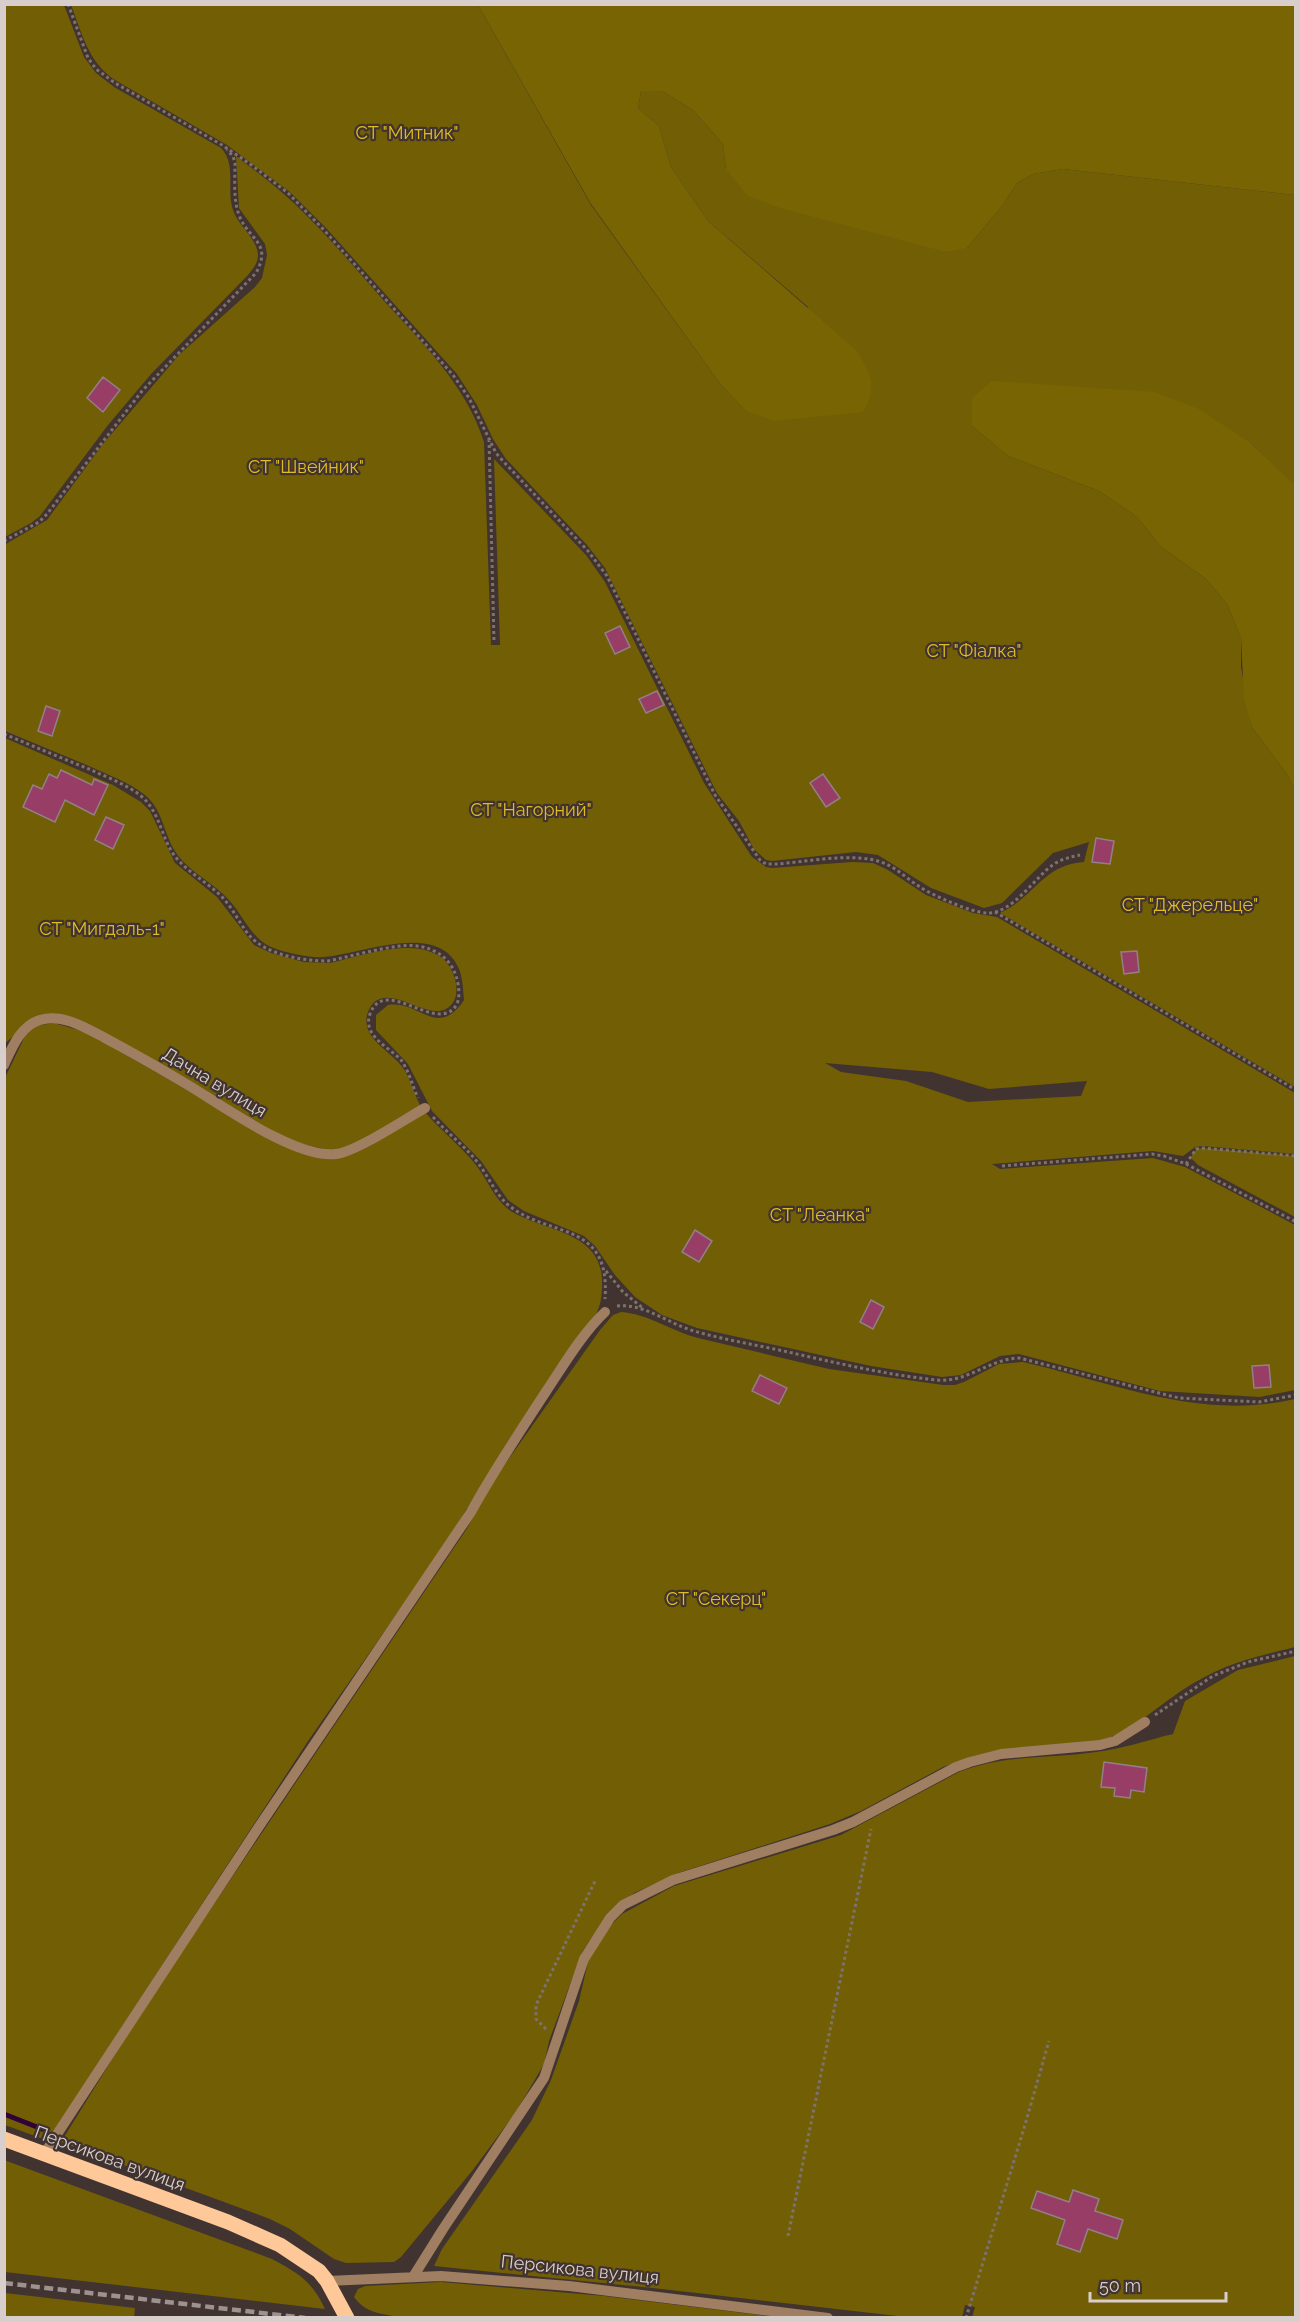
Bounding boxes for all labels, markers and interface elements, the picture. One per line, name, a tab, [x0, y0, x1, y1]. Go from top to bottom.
park label: СТ "Митник"	[355, 122, 459, 143]
park label: СТ "Швейник"	[248, 456, 364, 477]
park label: СТ "Фіалка"	[927, 640, 1021, 661]
park label: СТ "Нагорний"	[470, 799, 592, 820]
park label: СТ "Джерельце"	[1122, 894, 1258, 915]
park label: СТ "Мигдаль-1"	[39, 918, 165, 939]
street label: Дачна вулиця	[159, 1043, 271, 1121]
park label: СТ "Леанка"	[770, 1204, 870, 1225]
park label: СТ "Секерц"	[666, 1588, 766, 1609]
street label: Персикова вулиця	[32, 2121, 188, 2195]
street label: Персикова вулиця	[500, 2250, 660, 2288]
scale bar	[1090, 2265, 1226, 2303]
text: 50 m	[1099, 2275, 1141, 2296]

